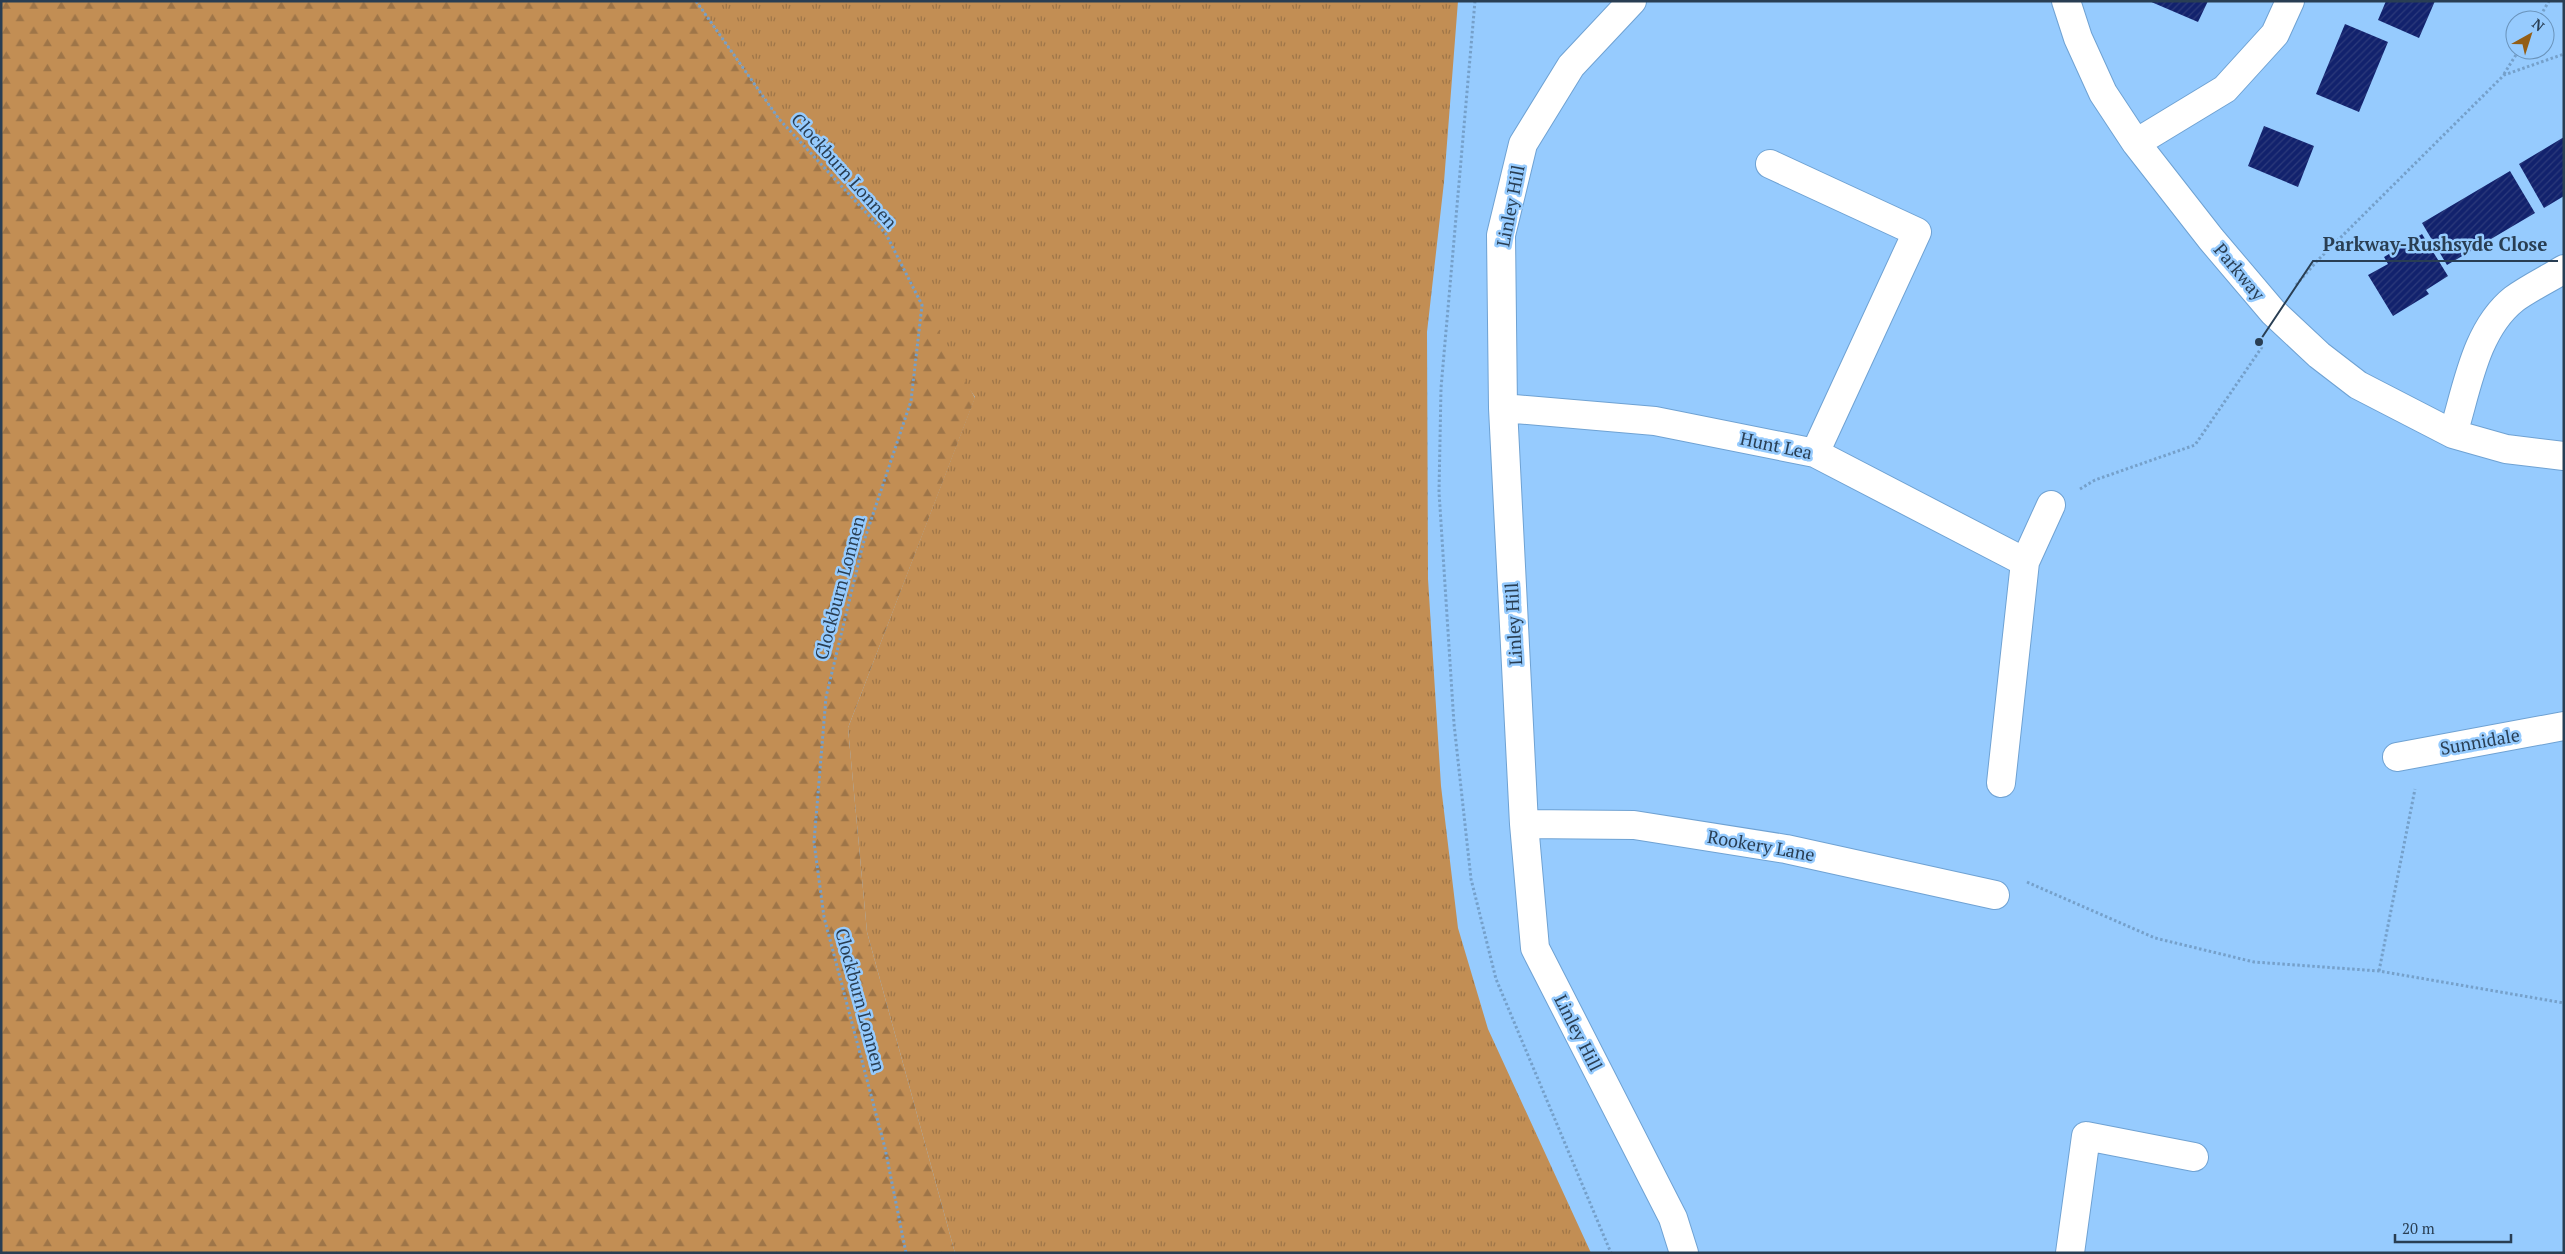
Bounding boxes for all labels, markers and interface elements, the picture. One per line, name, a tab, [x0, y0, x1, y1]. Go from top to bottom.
north arrow	[2505, 10, 2555, 60]
text: N	[2528, 14, 2549, 35]
street label: Clockburn Lonnen	[786, 107, 903, 233]
street label: Linley Hill	[1490, 163, 1530, 249]
callout: Parkway-Rushsyde Close	[2313, 227, 2558, 261]
text: Parkway-Rushsyde Close	[2323, 231, 2547, 256]
street label: Parkway	[2209, 238, 2271, 306]
street label: Hunt Lea	[1738, 426, 1815, 464]
street label: Clockburn Lonnen	[808, 513, 870, 662]
street label: Linley Hill	[1499, 582, 1527, 666]
street label: Sunnidale	[2438, 722, 2521, 760]
street label: Rookery Lane	[1706, 824, 1817, 866]
street label: Clockburn Lonnen	[830, 925, 892, 1074]
street label: Linley Hill	[1549, 990, 1608, 1075]
scale bar	[2395, 1212, 2511, 1244]
text: 20 m	[2402, 1218, 2435, 1238]

